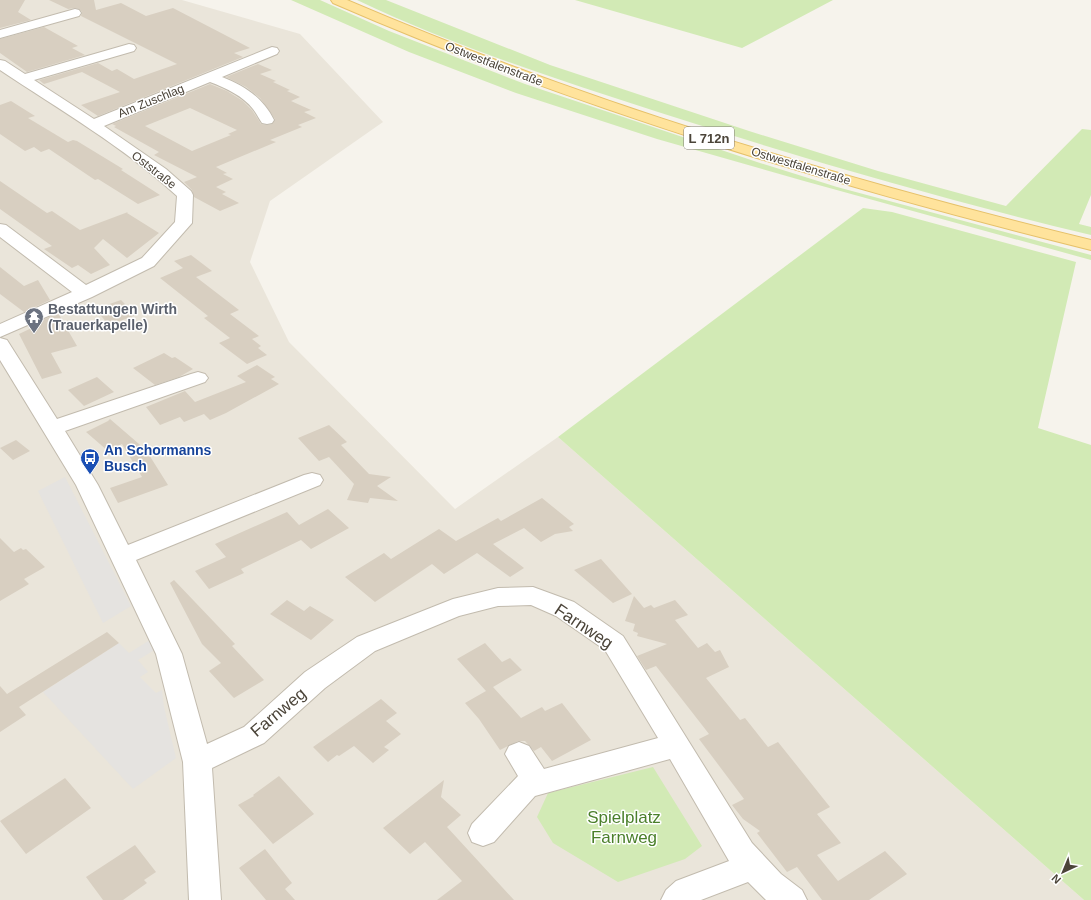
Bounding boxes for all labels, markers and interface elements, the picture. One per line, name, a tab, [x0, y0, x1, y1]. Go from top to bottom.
street label: Ostwestfalenstraße	[443, 39, 545, 89]
street label: Am Zuschlag	[116, 81, 186, 121]
road number: L 712n	[684, 127, 734, 149]
street label: Ostwestfalenstraße	[750, 144, 853, 188]
street label: Oststraße	[129, 148, 179, 192]
place label: Bestattungen Wirth (Trauerkapelle)	[48, 301, 177, 333]
temple icon: Bestattungen Wirth (Trauerkapelle)	[23, 306, 45, 334]
place label: An Schormanns Busch	[104, 442, 212, 474]
bus stop icon: An Schormanns Busch	[79, 447, 101, 475]
street label: Farnweg	[551, 600, 616, 653]
street label: Farnweg	[247, 684, 310, 741]
park label: Spielplatz Farnweg	[587, 808, 661, 847]
north arrow	[1043, 852, 1083, 892]
text: N	[1049, 872, 1063, 886]

